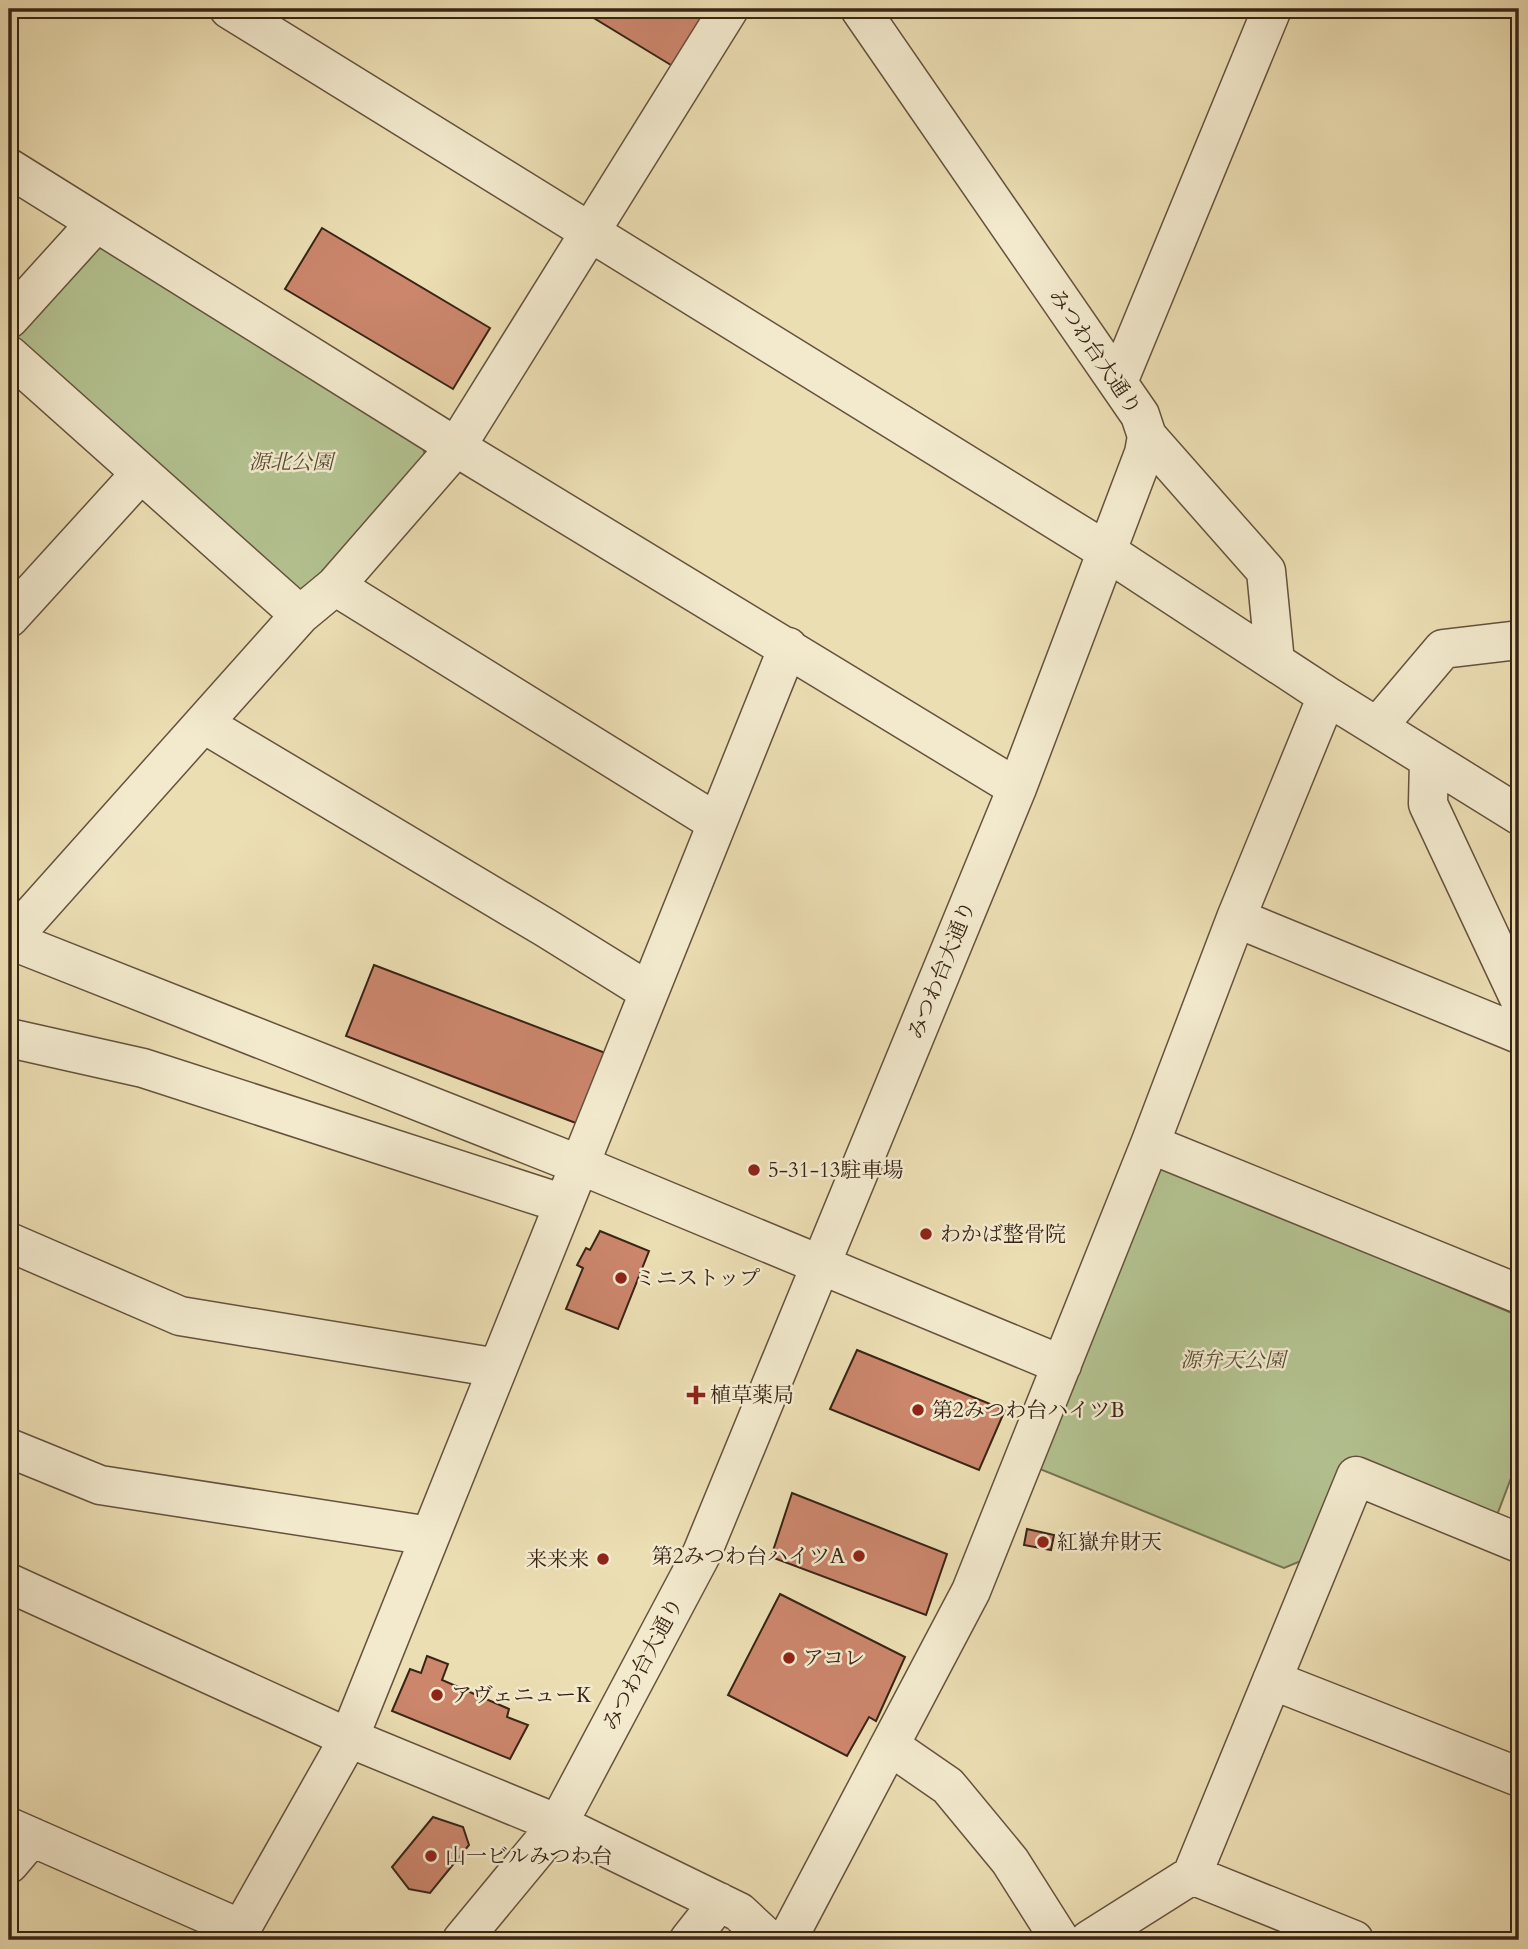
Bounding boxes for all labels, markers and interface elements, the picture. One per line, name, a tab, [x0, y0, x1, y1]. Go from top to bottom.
street label: みつわ台大通り	[1042, 283, 1148, 421]
park label: 源北公園	[249, 448, 336, 477]
street label: みつわ台大通り	[901, 897, 983, 1043]
place label: 5-31-13駐車場	[768, 1156, 904, 1185]
marker: 5-31-13駐車場	[746, 1162, 762, 1178]
place label: わかば整骨院	[940, 1220, 1066, 1249]
marker: わかば整骨院	[918, 1226, 934, 1242]
place label: ミニストップ	[635, 1264, 760, 1293]
marker: ミニストップ	[613, 1270, 629, 1286]
park label: 源弁天公園	[1181, 1346, 1288, 1375]
place label: 植草薬局	[710, 1381, 794, 1410]
marker: 植草薬局	[688, 1387, 704, 1403]
place label: 第2みつわ台ハイツB	[932, 1396, 1125, 1425]
marker: 第2みつわ台ハイツB	[910, 1402, 926, 1418]
place label: 紅嶽弁財天	[1057, 1528, 1162, 1557]
marker: 紅嶽弁財天	[1035, 1534, 1051, 1550]
place label: 第2みつわ台ハイツA	[652, 1542, 845, 1571]
place label: 来来来	[526, 1545, 589, 1574]
marker: 第2みつわ台ハイツA	[851, 1548, 867, 1564]
marker: 来来来	[595, 1551, 611, 1567]
street label: みつわ台大通り	[596, 1592, 690, 1736]
place label: アコレ	[803, 1644, 865, 1673]
marker: アコレ	[781, 1650, 797, 1666]
place label: アヴェニューK	[451, 1681, 592, 1710]
marker: アヴェニューK	[429, 1687, 445, 1703]
place label: 山一ビルみつわ台	[445, 1842, 613, 1871]
marker: 山一ビルみつわ台	[423, 1848, 439, 1864]

